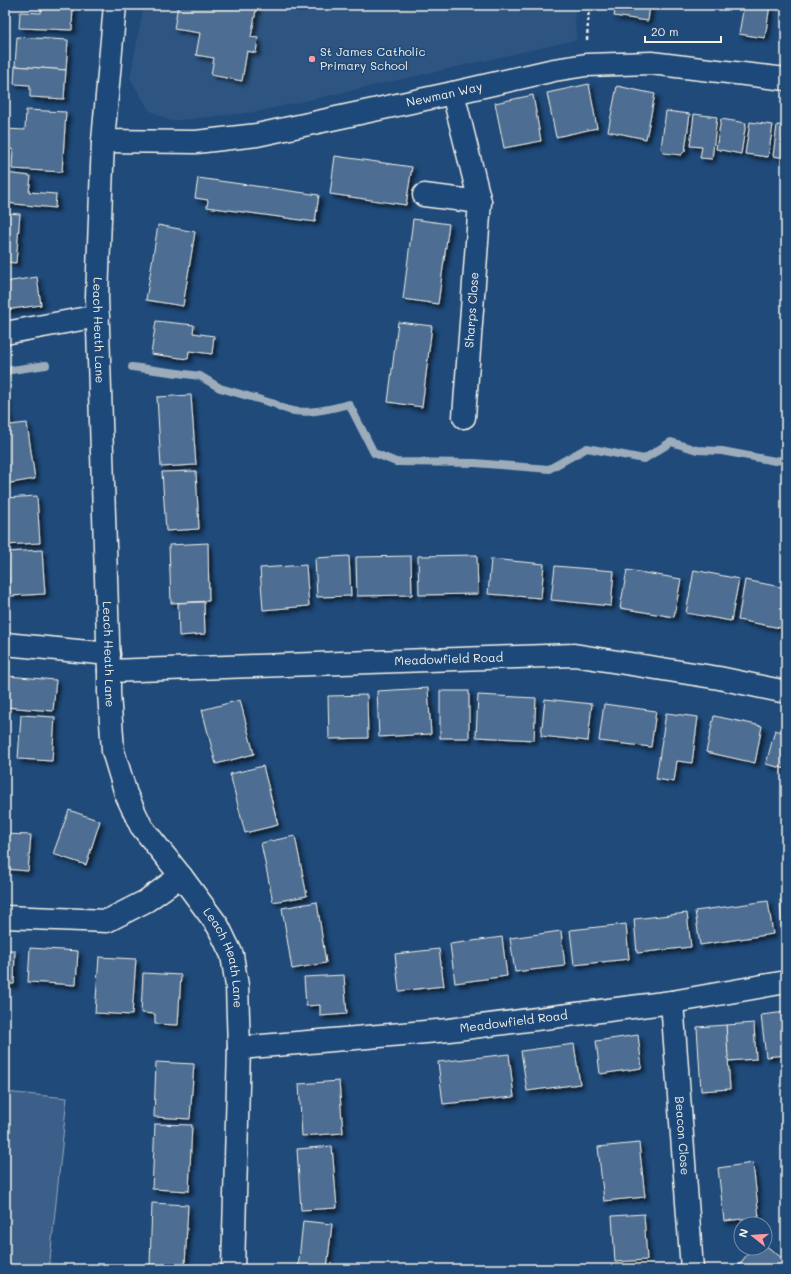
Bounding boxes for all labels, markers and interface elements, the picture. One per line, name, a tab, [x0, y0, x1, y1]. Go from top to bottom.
scale bar	[645, 18, 721, 44]
text: 20 m	[651, 23, 679, 39]
place label: St James Catholic Primary School	[320, 43, 426, 73]
marker: St James Catholic Primary School	[307, 54, 317, 64]
street label: Newman Way	[405, 78, 484, 110]
street label: Sharps Close	[460, 271, 482, 348]
street label: Leach Heath Lane	[90, 277, 109, 384]
street label: Leach Heath Lane	[100, 601, 119, 708]
street label: Meadowfield Road	[394, 648, 504, 668]
street label: Leach Heath Lane	[200, 904, 247, 1008]
street label: Meadowfield Road	[459, 1006, 569, 1036]
street label: Beacon Close	[672, 1096, 694, 1176]
north arrow	[733, 1216, 773, 1256]
text: N	[735, 1227, 751, 1239]

